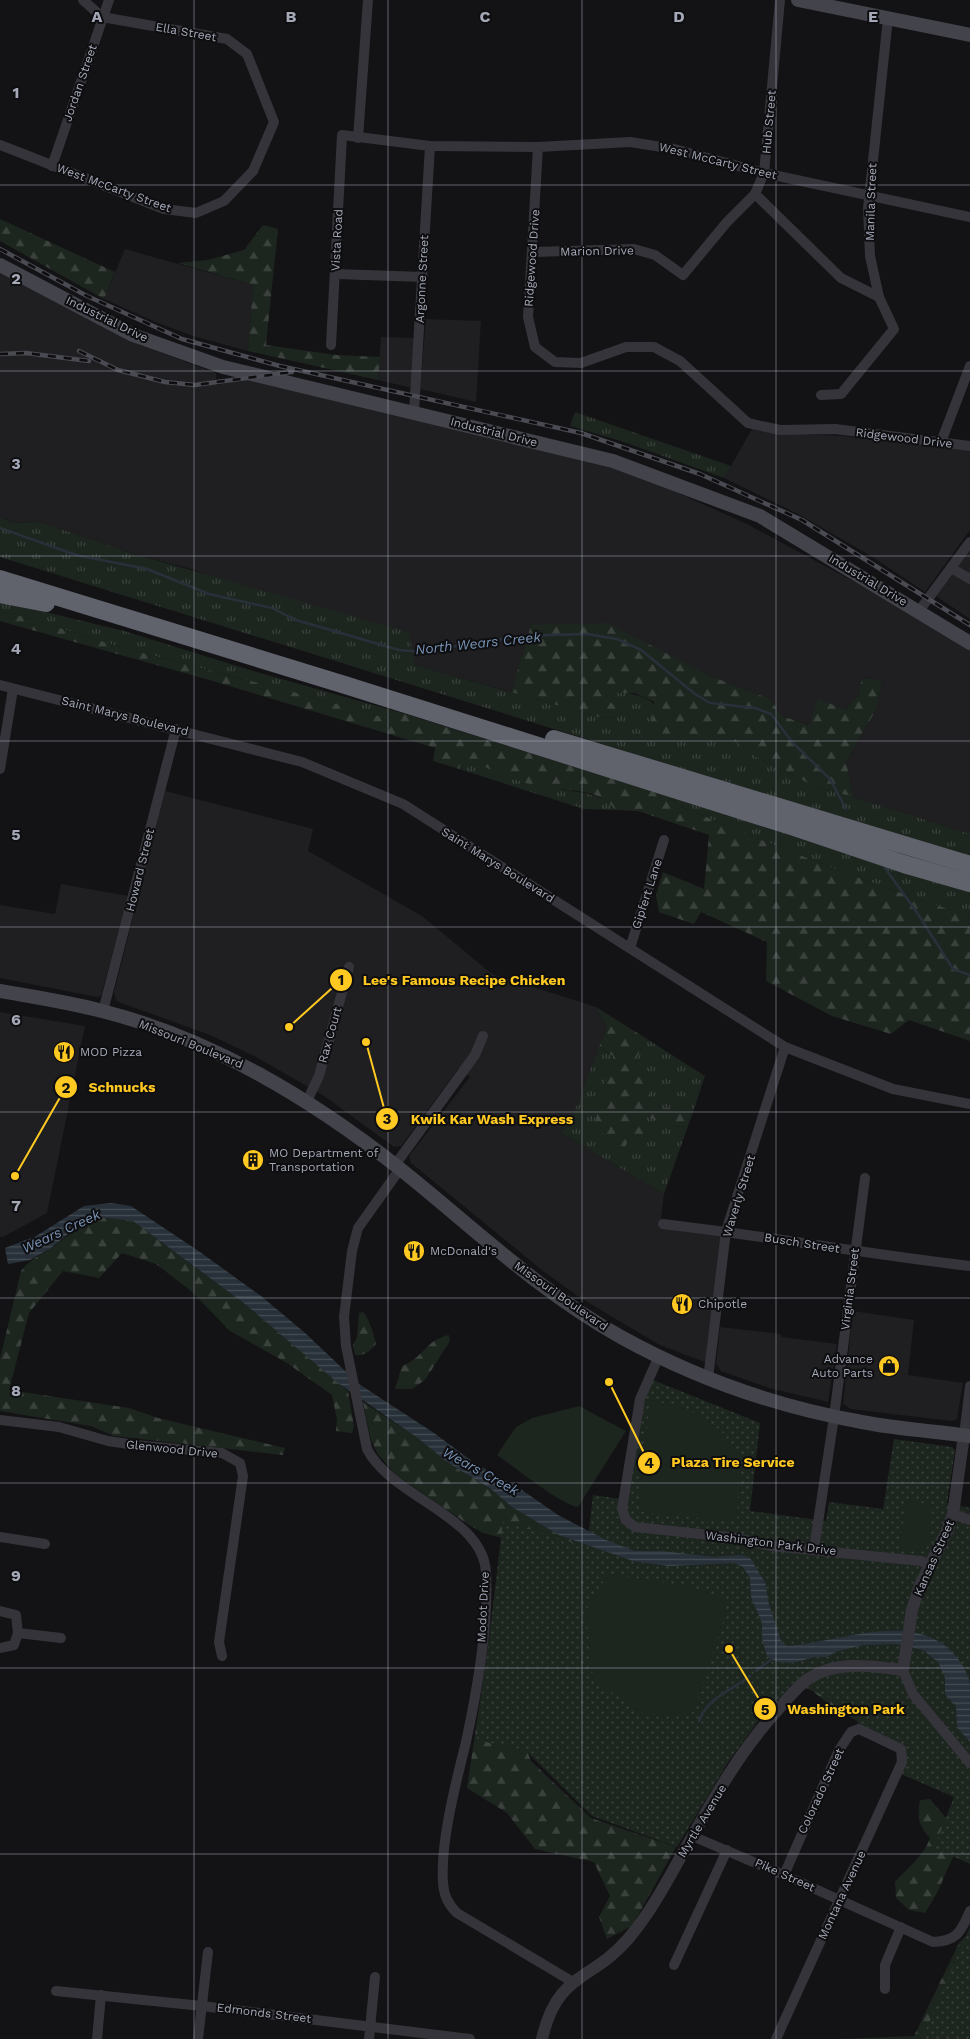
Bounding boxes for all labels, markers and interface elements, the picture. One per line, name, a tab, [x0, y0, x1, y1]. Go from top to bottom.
text: A	[92, 7, 103, 26]
text: B	[286, 7, 297, 26]
text: C	[480, 7, 491, 26]
text: D	[673, 7, 685, 26]
text: E	[868, 7, 878, 26]
street label: Ella Street	[154, 20, 218, 44]
street label: Jordan Street	[60, 43, 100, 123]
text: 1	[13, 83, 19, 102]
street label: Hub Street	[759, 90, 779, 154]
street label: West McCarty Street	[658, 140, 778, 182]
street label: West McCarty Street	[55, 161, 173, 215]
street label: Manila Street	[863, 163, 879, 241]
street label: Vista Road	[328, 209, 346, 271]
street label: Ridgewood Drive	[522, 209, 542, 307]
street label: Argonne Street	[413, 235, 431, 323]
street label: Marion Drive	[560, 243, 634, 259]
text: 2	[11, 269, 21, 288]
street label: Industrial Drive	[64, 293, 150, 345]
street label: Industrial Drive	[449, 414, 539, 450]
street label: Ridgewood Drive	[855, 425, 953, 451]
text: 3	[11, 454, 21, 473]
street label: Industrial Drive	[826, 551, 910, 609]
water label: North Wears Creek	[414, 628, 542, 658]
text: 4	[11, 639, 21, 658]
street label: Saint Marys Boulevard	[60, 693, 190, 739]
text: 5	[11, 825, 21, 844]
street label: Saint Marys Boulevard	[439, 825, 557, 905]
street label: Howard Street	[123, 827, 157, 913]
street label: Gipfert Lane	[629, 857, 665, 931]
callout: Lee's Famous Recipe Chicken	[328, 965, 576, 994]
text: 1	[338, 971, 344, 989]
text: Lee's Famous Recipe Chicken	[363, 972, 565, 988]
street label: Rax Court	[315, 1005, 345, 1065]
text: 6	[11, 1010, 21, 1029]
street label: Missouri Boulevard	[137, 1017, 245, 1071]
restaurant icon: MOD Pizza	[52, 1040, 76, 1064]
place label: MOD Pizza	[80, 1045, 142, 1059]
callout: Schnucks	[53, 1073, 165, 1102]
text: 2	[62, 1079, 71, 1097]
text: Schnucks	[88, 1079, 156, 1095]
callout: Kwik Kar Wash Express	[375, 1104, 583, 1133]
text: 3	[383, 1110, 392, 1128]
text: Kwik Kar Wash Express	[411, 1111, 574, 1127]
place label: MO Department of Transportation	[269, 1146, 379, 1174]
building icon: MO Department of Transportation	[241, 1148, 265, 1172]
street label: Waverly Street	[720, 1153, 758, 1239]
text: 7	[11, 1196, 21, 1215]
water label: Wears Creek	[19, 1206, 103, 1256]
street label: Busch Street	[763, 1230, 841, 1256]
restaurant icon: McDonald's	[402, 1239, 426, 1263]
place label: McDonald's	[430, 1244, 497, 1258]
street label: Virginia Street	[838, 1247, 862, 1331]
street label: Missouri Boulevard	[512, 1258, 610, 1334]
restaurant icon: Chipotle	[670, 1292, 694, 1316]
place label: Chipotle	[698, 1297, 747, 1311]
place label: Advance Auto Parts	[811, 1352, 873, 1380]
shop icon: Advance Auto Parts	[877, 1354, 901, 1378]
text: 8	[11, 1381, 21, 1400]
street label: Glenwood Drive	[125, 1437, 219, 1461]
water label: Wears Creek	[440, 1444, 522, 1499]
callout: Plaza Tire Service	[637, 1448, 805, 1477]
text: 4	[644, 1454, 654, 1472]
text: Plaza Tire Service	[671, 1454, 795, 1470]
street label: Kansas Street	[911, 1518, 957, 1598]
street label: Washington Park Drive	[705, 1528, 837, 1558]
text: 9	[11, 1566, 21, 1585]
street label: Modot Drive	[474, 1571, 492, 1643]
callout: Washington Park	[752, 1695, 915, 1724]
text: 5	[761, 1701, 770, 1719]
text: Washington Park	[787, 1701, 905, 1717]
street label: Colorado Street	[795, 1746, 847, 1836]
street label: Myrtle Avenue	[675, 1782, 729, 1860]
street label: Montana Avenue	[815, 1848, 869, 1942]
street label: Pike Street	[753, 1856, 817, 1894]
street label: Edmonds Street	[216, 2000, 312, 2026]

